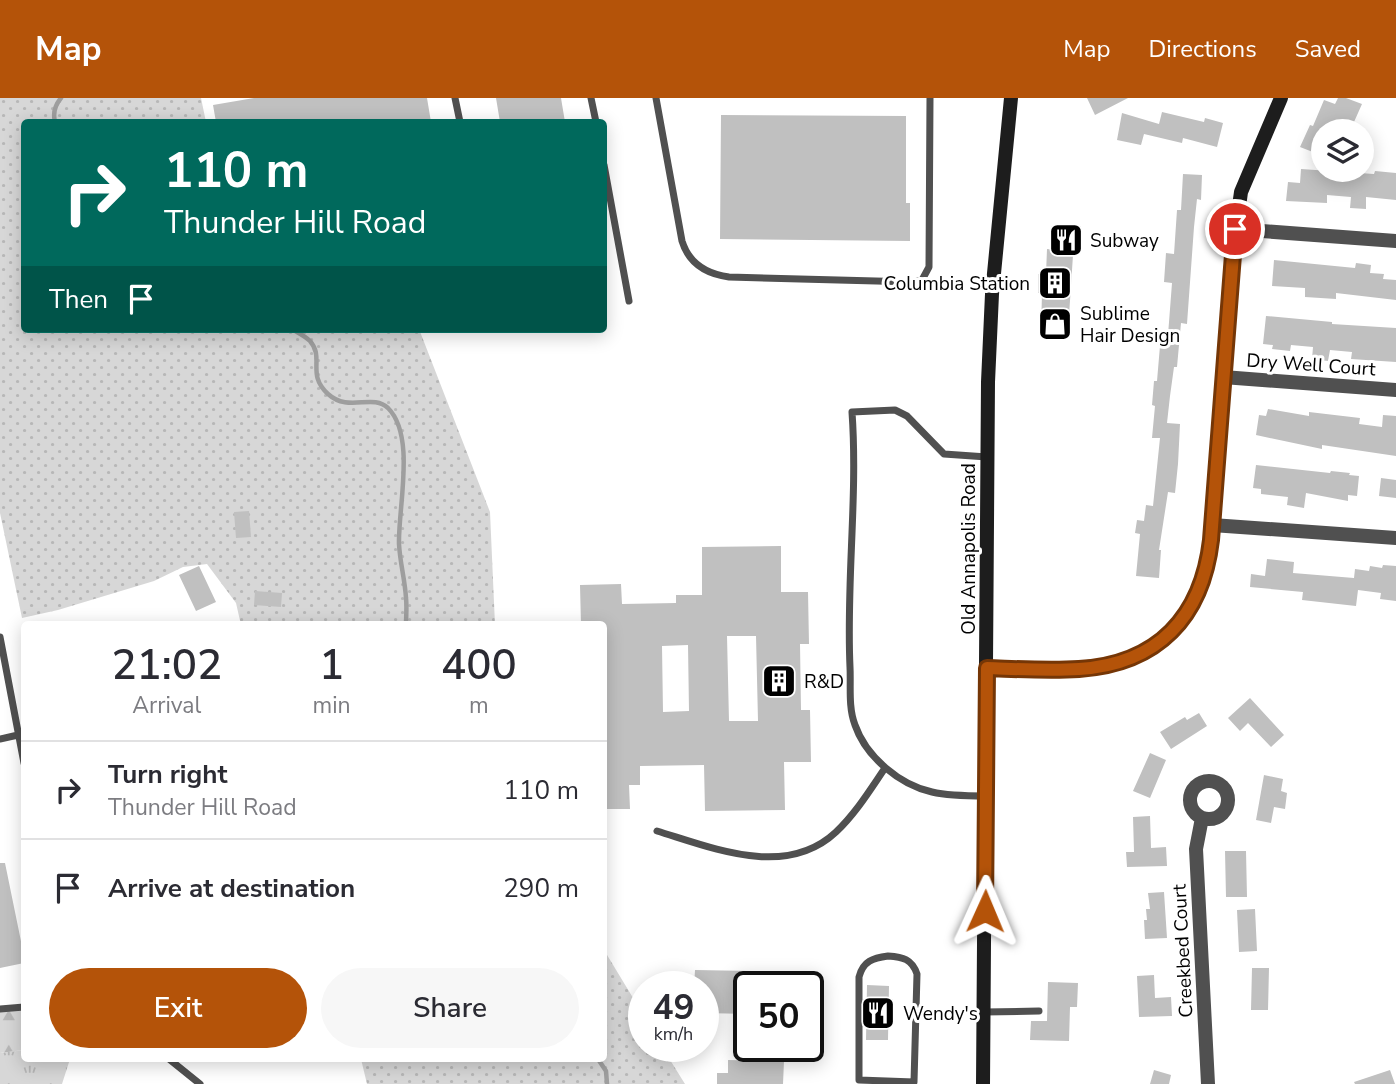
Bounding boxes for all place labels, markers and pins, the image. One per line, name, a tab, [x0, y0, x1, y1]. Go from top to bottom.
pin	[1205, 199, 1265, 259]
restaurant icon: Subway	[1047, 221, 1085, 259]
place label: Subway	[1090, 228, 1159, 254]
building icon: Columbia Station	[1036, 264, 1074, 302]
place label: Columbia Station	[884, 271, 1030, 297]
place label: Sublime Hair Design	[1080, 301, 1180, 349]
shop icon: Sublime Hair Design	[1036, 305, 1074, 343]
building icon: R&D	[760, 662, 798, 700]
place label: R&D	[804, 669, 844, 695]
restaurant icon: Wendy's	[859, 994, 897, 1032]
place label: Wendy's	[903, 1001, 978, 1027]

